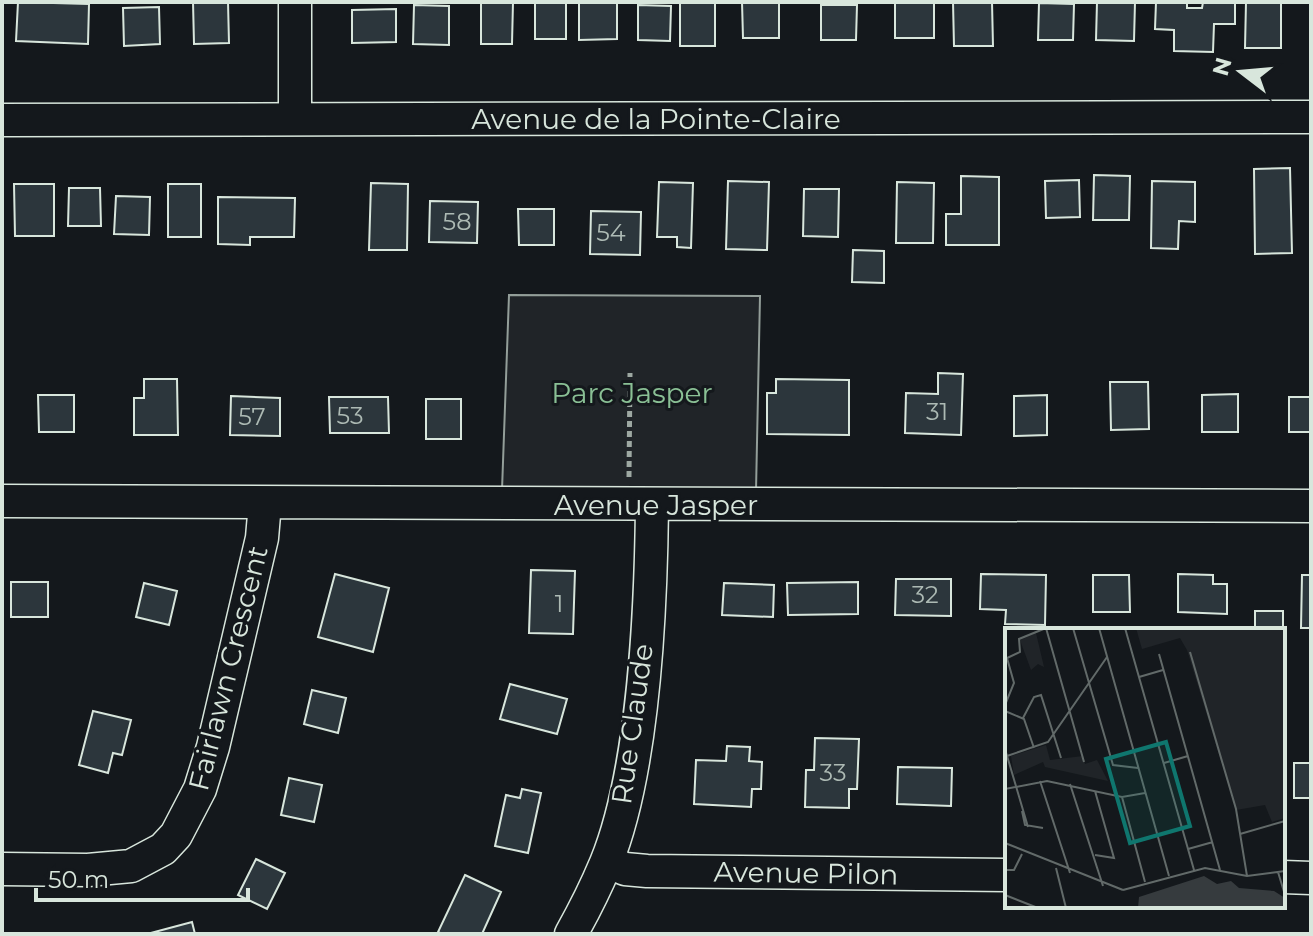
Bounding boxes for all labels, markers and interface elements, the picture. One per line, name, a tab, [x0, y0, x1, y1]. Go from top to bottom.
north arrow	[1201, 32, 1281, 112]
text: N	[1207, 54, 1238, 79]
street label: Avenue de la Pointe-Claire	[471, 102, 841, 136]
house number: 58	[443, 207, 471, 236]
house number: 54	[596, 218, 626, 247]
park label: Parc Jasper	[551, 376, 713, 410]
house number: 31	[926, 397, 948, 426]
house number: 53	[337, 401, 364, 430]
house number: 57	[238, 402, 266, 431]
street label: Avenue Jasper	[554, 488, 758, 522]
street label: Fairlawn Crescent	[181, 542, 275, 794]
house number: 32	[911, 580, 939, 609]
house number: 1	[555, 589, 563, 618]
inset map	[1005, 628, 1285, 908]
street label: Rue Claude	[604, 641, 660, 807]
house number: 33	[820, 758, 846, 787]
scale bar	[36, 852, 248, 902]
street label: Avenue Pilon	[713, 854, 899, 892]
text: 50 m	[48, 865, 109, 894]

